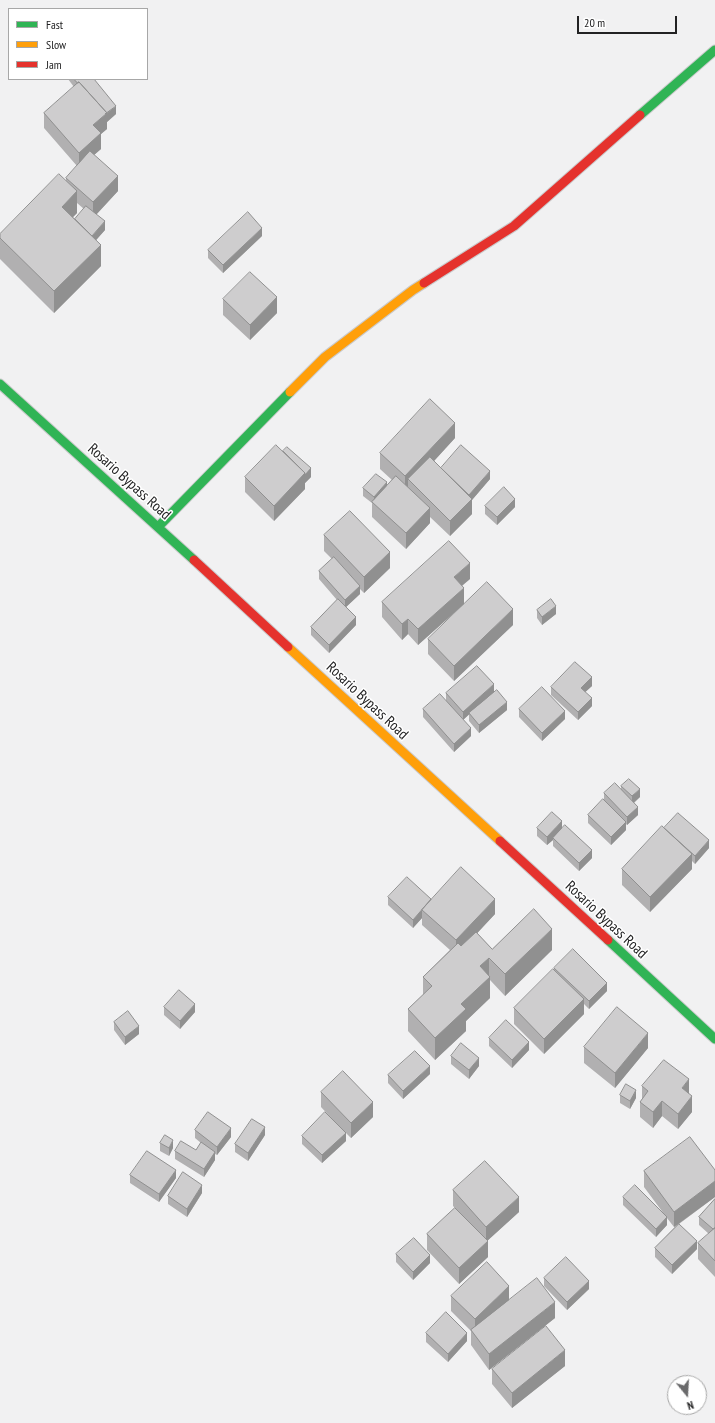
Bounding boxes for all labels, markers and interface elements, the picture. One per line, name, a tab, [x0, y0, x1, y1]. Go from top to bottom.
legend	[8, 8, 148, 80]
scale bar	[579, 8, 679, 34]
text: 20 m	[584, 15, 605, 30]
text: Fast	[46, 17, 63, 32]
text: Slow	[46, 37, 66, 52]
text: Jam	[46, 57, 62, 72]
street label: Rosario Bypass Road	[84, 440, 174, 524]
street label: Rosario Bypass Road	[322, 659, 412, 743]
street label: Rosario Bypass Road	[561, 878, 651, 962]
north arrow	[667, 1375, 707, 1415]
text: N	[685, 1398, 695, 1413]

